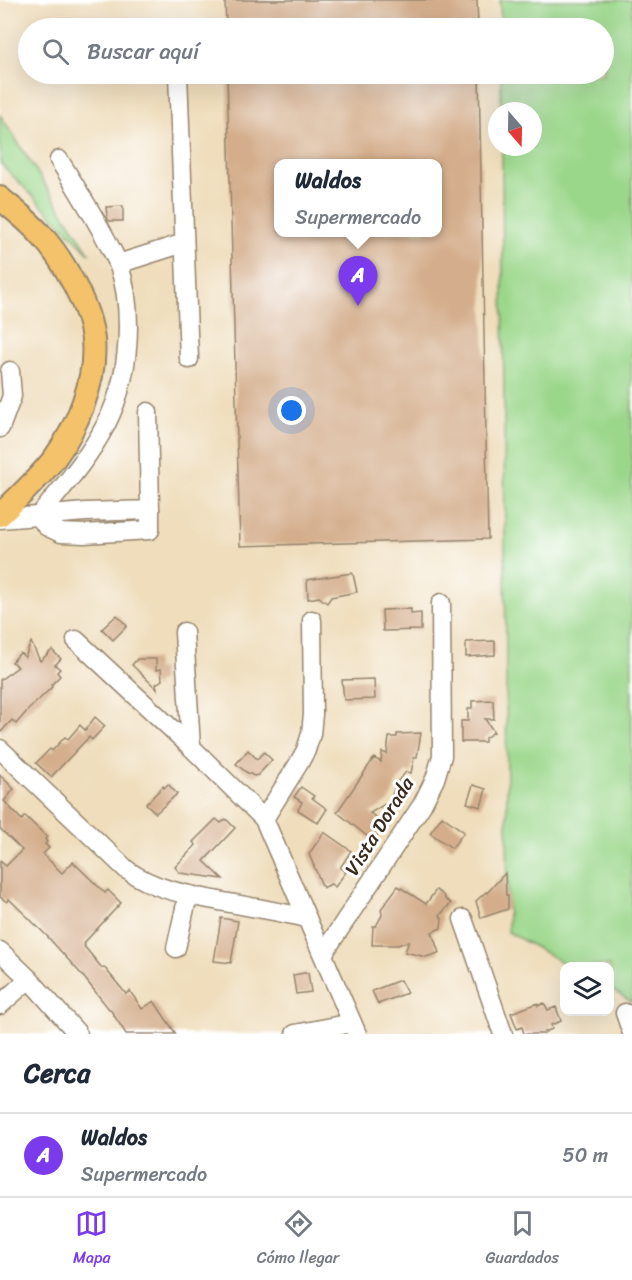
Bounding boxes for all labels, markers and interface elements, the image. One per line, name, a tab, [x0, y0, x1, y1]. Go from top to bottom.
search box	[18, 18, 614, 84]
text: Buscar aquí	[87, 32, 199, 71]
icon: search	[39, 35, 72, 68]
north arrow	[488, 102, 542, 156]
popup	[274, 159, 442, 237]
text: Waldos	[295, 161, 361, 200]
text: Supermercado	[295, 200, 421, 235]
pin: A	[338, 256, 378, 306]
your location	[277, 396, 306, 425]
street label: Vista Dorada	[335, 769, 424, 883]
map controls	[560, 962, 614, 1016]
button: layers	[560, 962, 614, 1016]
text: Cerca	[24, 1050, 90, 1096]
text: Waldos	[81, 1118, 147, 1157]
text: A	[37, 1138, 50, 1173]
text: 50 m	[563, 1138, 608, 1173]
text: Supermercado	[81, 1157, 207, 1192]
tab: Mapa	[73, 1207, 111, 1272]
tab: Cómo llegar	[257, 1207, 339, 1272]
tab: Guardados	[485, 1207, 559, 1272]

